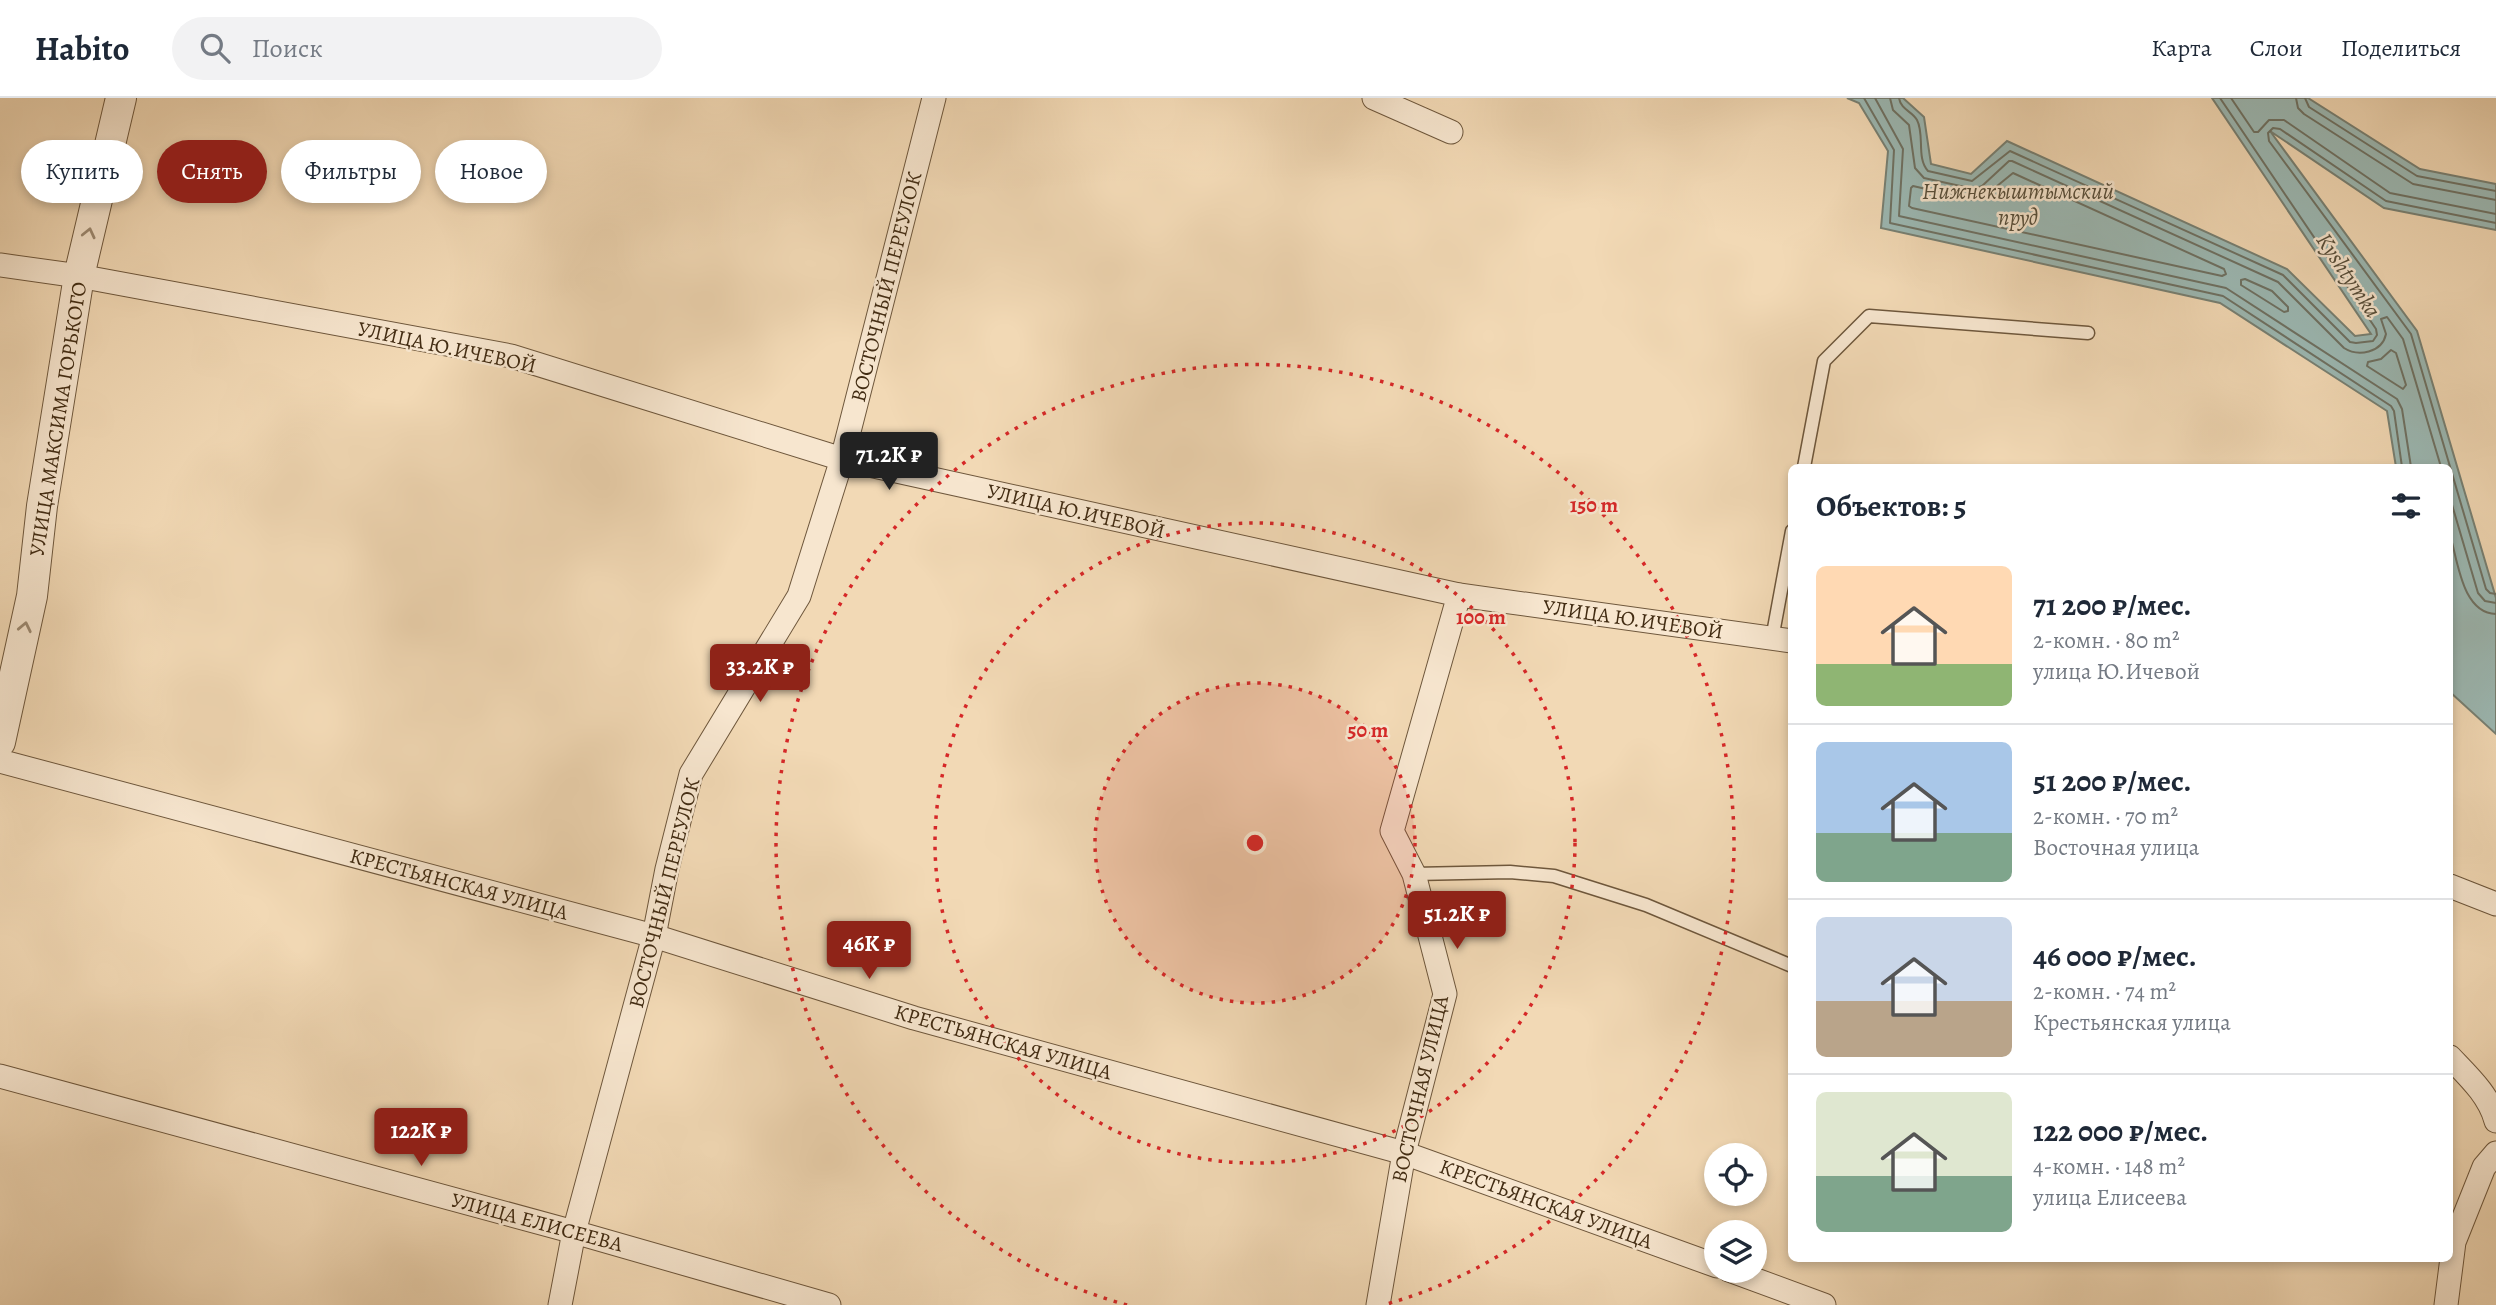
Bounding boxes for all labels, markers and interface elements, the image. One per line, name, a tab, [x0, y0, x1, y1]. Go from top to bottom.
search box	[172, 17, 662, 80]
text: Habito	[35, 26, 130, 71]
icon: search	[196, 29, 234, 67]
text: Поиск	[252, 31, 323, 66]
text: Карта	[2151, 32, 2212, 64]
text: Слои	[2250, 32, 2303, 64]
text: Поделиться	[2341, 32, 2461, 64]
chip: Купить	[21, 140, 143, 203]
chip: Снять	[157, 140, 267, 203]
chip: Фильтры	[281, 140, 421, 203]
chip: Новое	[435, 140, 547, 203]
street label: ВОСТОЧНЫЙ ПЕРЕУЛОК	[844, 168, 928, 405]
water label: Нижнекыштымский пруд	[1922, 176, 2114, 233]
one-way arrow	[81, 227, 95, 239]
water label: Kyshtymka	[2309, 227, 2389, 324]
street label: УЛИЦА МАКСИМА ГОРЬКОГО	[22, 280, 94, 558]
street label: УЛИЦА Ю.ИЧЕВОЙ	[355, 314, 539, 380]
pin: 71.2K ₽	[824, 432, 954, 492]
text: 71.2K ₽	[856, 439, 922, 470]
street label: УЛИЦА Ю.ИЧЕВОЙ	[984, 477, 1168, 545]
text: Объектов: 5	[1816, 486, 1966, 526]
icon: filters	[2387, 487, 2425, 525]
text: 150 m	[1570, 491, 1619, 519]
text: 71 200 ₽/мес.	[2033, 585, 2192, 625]
street label: УЛИЦА Ю.ИЧЕВОЙ	[1541, 592, 1725, 646]
icon: home	[1872, 594, 1956, 678]
text: 100 m	[1456, 603, 1506, 631]
one-way arrow	[17, 621, 32, 633]
text: 2-комн. · 80 m²	[2033, 625, 2179, 656]
pin: 33.2K ₽	[695, 644, 825, 704]
text: 33.2K ₽	[726, 651, 794, 682]
text: улица Ю.Ичевой	[2033, 656, 2200, 687]
text: 50 m	[1348, 716, 1389, 744]
text: 51 200 ₽/мес.	[2033, 761, 2192, 801]
icon: home	[1872, 770, 1956, 854]
street label: ВОСТОЧНЫЙ ПЕРЕУЛОК	[622, 774, 706, 1011]
text: 2-комн. · 70 m²	[2033, 801, 2178, 832]
centre of rings	[1243, 831, 1267, 855]
text: Восточная улица	[2033, 832, 2199, 863]
street label: КРЕСТЬЯНСКАЯ УЛИЦА	[347, 841, 572, 927]
pin: 51.2K ₽	[1392, 892, 1522, 951]
text: 51.2K ₽	[1424, 898, 1490, 929]
pin: 46K ₽	[820, 922, 918, 981]
text: 46K ₽	[843, 928, 895, 959]
text: 46 000 ₽/мес.	[2033, 936, 2197, 976]
icon: home	[1872, 945, 1956, 1029]
text: 2-комн. · 74 m²	[2033, 976, 2176, 1007]
street label: ВОСТОЧНАЯ УЛИЦА	[1385, 992, 1455, 1185]
street label: КРЕСТЬЯНСКАЯ УЛИЦА	[891, 998, 1116, 1087]
text: Крестьянская улица	[2033, 1007, 2231, 1038]
pin: 122K ₽	[364, 1108, 478, 1168]
text: 122 000 ₽/мес.	[2033, 1111, 2208, 1151]
text: 122K ₽	[390, 1115, 452, 1146]
icon: home	[1872, 1120, 1956, 1204]
map controls	[1704, 1143, 1767, 1283]
button: locate	[1704, 1143, 1767, 1206]
text: 4-комн. · 148 m²	[2033, 1151, 2185, 1182]
street label: КРЕСТЬЯНСКАЯ УЛИЦА	[1436, 1152, 1657, 1256]
text: улица Елисеева	[2033, 1182, 2187, 1213]
street label: УЛИЦА ЕЛИСЕЕВА	[448, 1186, 627, 1259]
button: layers	[1704, 1220, 1767, 1283]

